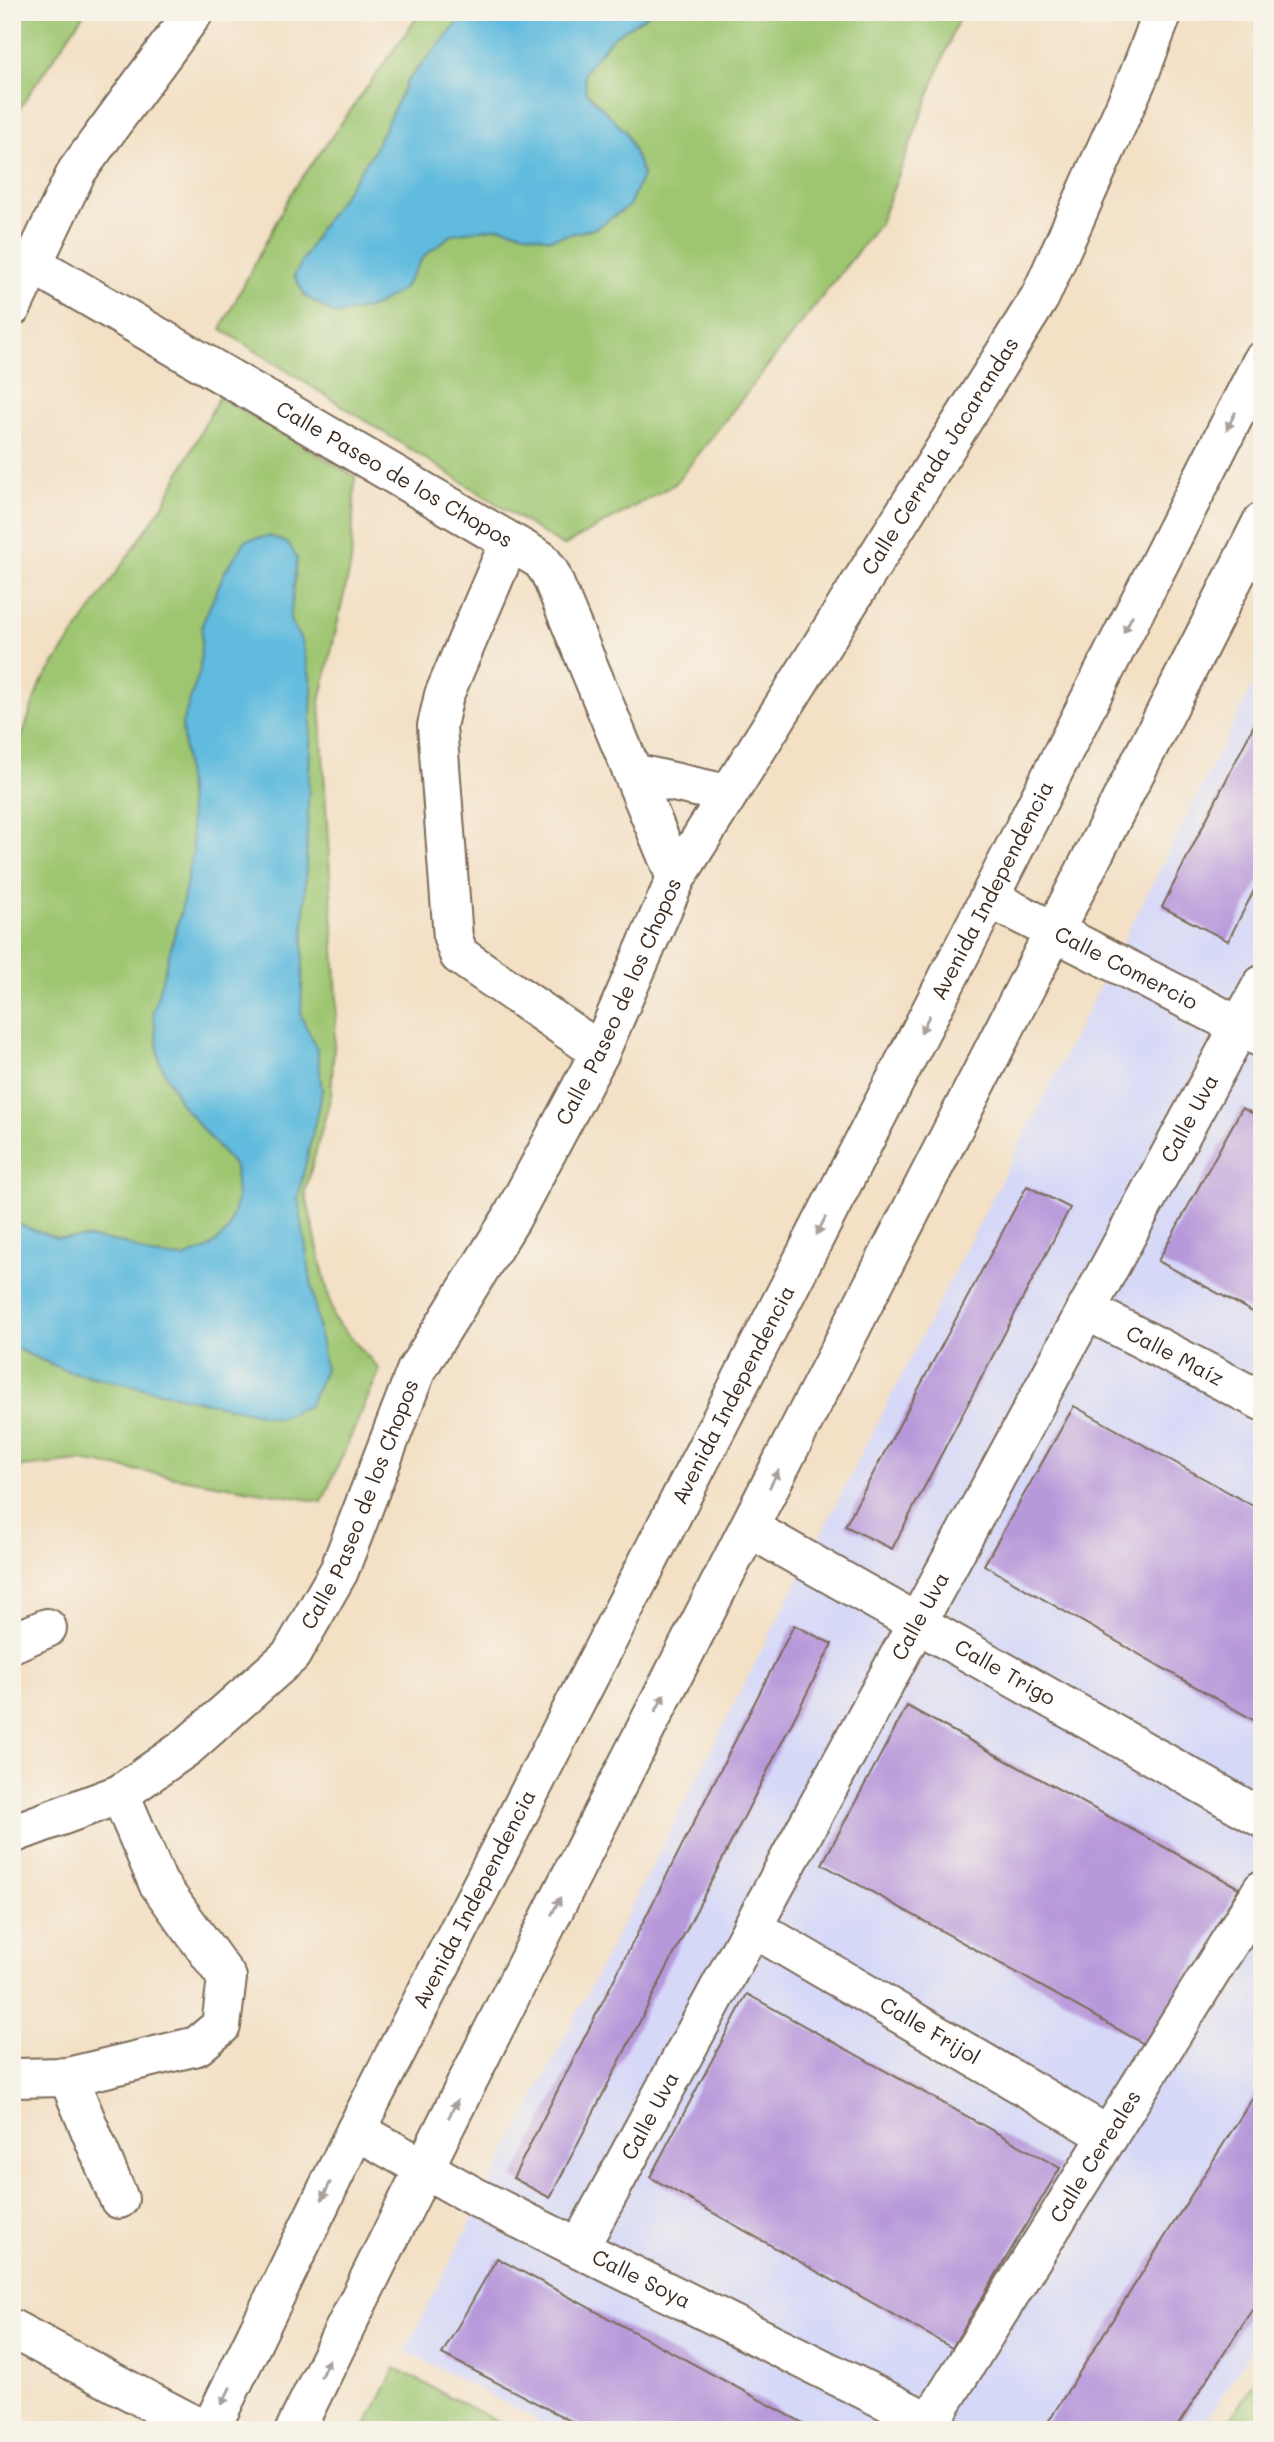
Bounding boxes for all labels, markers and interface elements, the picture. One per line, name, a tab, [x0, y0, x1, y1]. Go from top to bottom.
street label: Calle Cerrada Jacarandas	[854, 331, 1024, 579]
street label: Calle Paseo de los Chopos	[272, 394, 518, 553]
one-way arrow	[1225, 412, 1237, 432]
one-way arrow	[1123, 614, 1134, 634]
street label: Avenida Independencia	[924, 776, 1058, 1004]
street label: Calle Paseo de los Chopos	[549, 873, 686, 1129]
street label: Calle Comercio	[1051, 919, 1203, 1015]
one-way arrow	[919, 1014, 931, 1034]
street label: Calle Uva	[1154, 1069, 1223, 1167]
one-way arrow	[815, 1216, 827, 1236]
street label: Avenida Independencia	[665, 1280, 800, 1508]
street label: Calle Maíz	[1122, 1318, 1229, 1391]
street label: Calle Paseo de los Chopos	[294, 1375, 424, 1634]
one-way arrow	[769, 1469, 780, 1489]
street label: Calle Uva	[884, 1567, 954, 1665]
street label: Calle Trigo	[950, 1632, 1061, 1711]
one-way arrow	[654, 1693, 665, 1713]
street label: Avenida Independencia	[406, 1785, 541, 2013]
one-way arrow	[551, 1896, 562, 1916]
street label: Calle Frijol	[875, 1990, 986, 2070]
street label: Calle Uva	[614, 2066, 684, 2164]
street label: Calle Cereales	[1043, 2084, 1146, 2227]
one-way arrow	[448, 2099, 459, 2119]
one-way arrow	[321, 2181, 332, 2201]
street label: Calle Soya	[588, 2242, 696, 2314]
one-way arrow	[320, 2358, 331, 2378]
one-way arrow	[221, 2386, 232, 2406]

